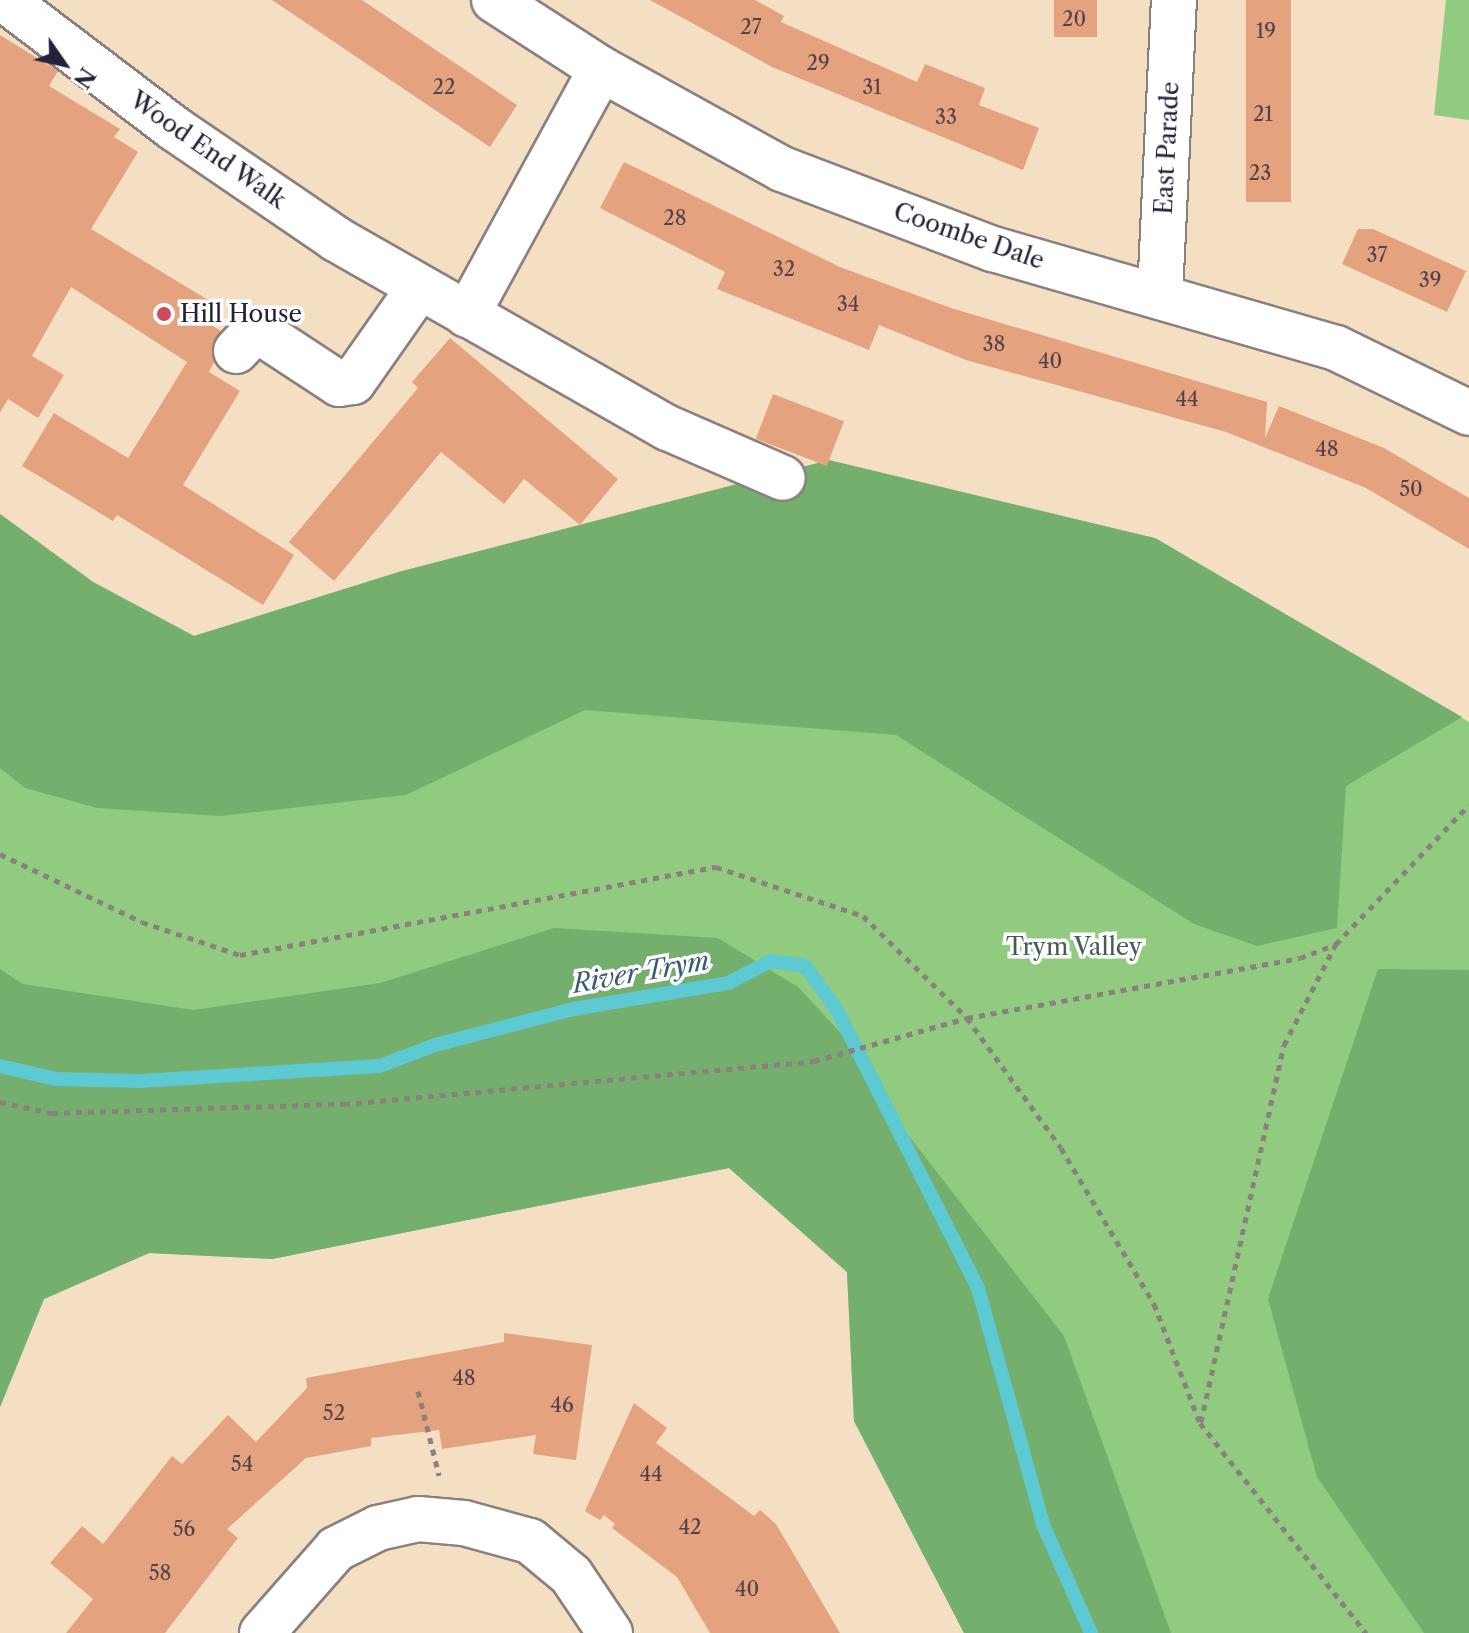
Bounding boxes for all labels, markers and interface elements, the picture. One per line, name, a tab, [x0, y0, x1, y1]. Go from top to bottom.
house number: 20	[1062, 7, 1086, 31]
house number: 27	[740, 15, 762, 39]
house number: 19	[1256, 19, 1276, 43]
north arrow	[24, 24, 104, 104]
house number: 29	[806, 51, 830, 75]
text: N	[68, 62, 101, 93]
house number: 22	[433, 75, 455, 99]
house number: 31	[862, 75, 882, 99]
street label: East Parade	[1149, 81, 1185, 215]
street label: Wood End Walk	[124, 85, 292, 215]
house number: 21	[1253, 102, 1273, 126]
house number: 33	[935, 105, 957, 129]
house number: 23	[1249, 161, 1271, 185]
street label: Coombe Dale	[890, 197, 1048, 275]
house number: 28	[663, 206, 687, 230]
house number: 37	[1367, 243, 1387, 267]
house number: 32	[773, 257, 795, 281]
house number: 39	[1419, 268, 1441, 292]
house number: 34	[837, 292, 859, 316]
place label: Hill House	[180, 300, 302, 328]
marker: Hill House	[155, 305, 173, 323]
house number: 38	[983, 332, 1005, 356]
house number: 40	[1038, 349, 1062, 373]
house number: 44	[1175, 387, 1199, 411]
house number: 48	[1315, 437, 1339, 461]
house number: 50	[1399, 477, 1423, 501]
park label: Trym Valley	[1005, 933, 1143, 961]
water label: River Trym	[570, 946, 712, 1000]
house number: 48	[452, 1366, 476, 1390]
house number: 46	[550, 1393, 574, 1417]
house number: 52	[323, 1401, 345, 1425]
house number: 54	[231, 1452, 253, 1476]
house number: 44	[639, 1462, 663, 1486]
house number: 42	[678, 1515, 702, 1539]
house number: 56	[173, 1517, 195, 1541]
house number: 58	[149, 1561, 171, 1585]
house number: 40	[735, 1577, 759, 1601]

